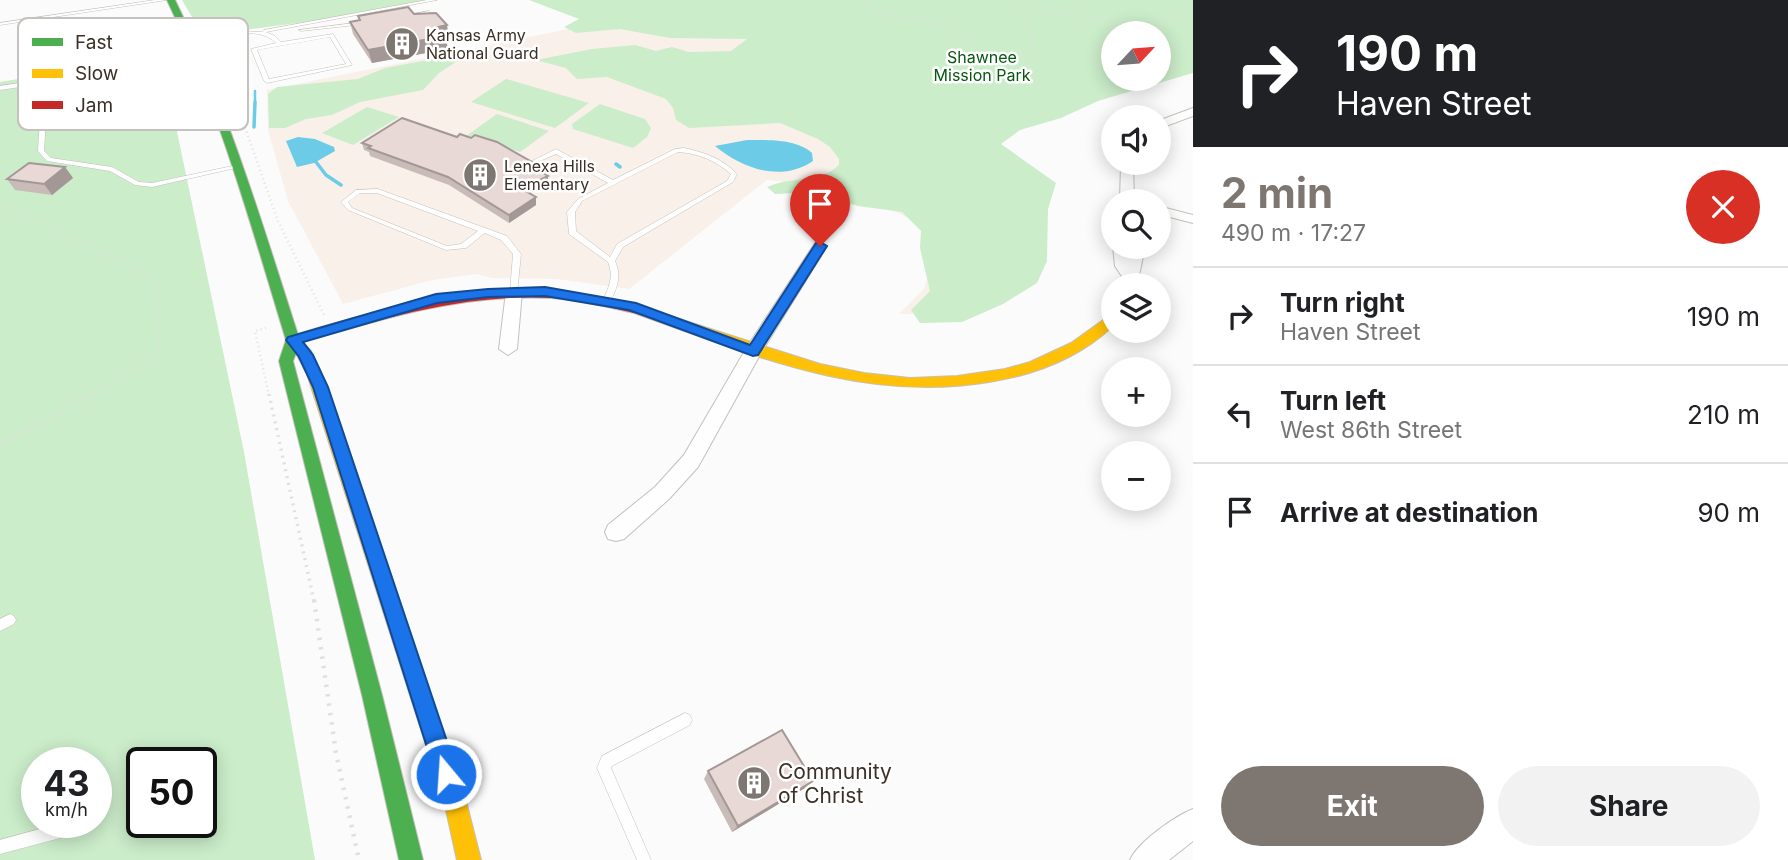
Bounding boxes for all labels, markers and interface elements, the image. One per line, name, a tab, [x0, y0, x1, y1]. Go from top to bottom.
legend	[18, 18, 248, 130]
north arrow	[1101, 21, 1171, 91]
map controls	[1101, 21, 1171, 511]
text: 190 m	[1336, 24, 1478, 83]
building icon: Kansas Army National Guard	[383, 25, 421, 63]
place label: Kansas Army National Guard	[426, 25, 539, 63]
icon: right	[1221, 28, 1312, 119]
text: Fast	[75, 31, 113, 54]
park label: Shawnee Mission Park	[934, 47, 1031, 85]
text: Slow	[75, 62, 118, 85]
text: Haven Street	[1336, 84, 1532, 123]
text: Jam	[75, 94, 113, 117]
button: sound	[1101, 105, 1171, 175]
building icon: Lenexa Hills Elementary	[461, 156, 499, 194]
place label: Lenexa Hills Elementary	[504, 156, 595, 194]
text: 2 min	[1221, 167, 1333, 218]
button: close	[1686, 170, 1760, 244]
pin	[790, 174, 850, 246]
icon: arrive	[801, 185, 839, 223]
button: search	[1101, 189, 1171, 259]
text: 490 m · 17:27	[1221, 219, 1366, 247]
button: layers	[1101, 273, 1171, 343]
text: Turn right	[1280, 287, 1405, 318]
icon: right	[1221, 297, 1259, 335]
text: 190 m	[1687, 301, 1760, 332]
text: Haven Street	[1280, 318, 1421, 346]
button: +	[1101, 357, 1171, 427]
text: Turn left	[1280, 385, 1386, 416]
icon: left	[1221, 395, 1259, 433]
text: 210 m	[1687, 399, 1760, 430]
text: West 86th Street	[1280, 416, 1462, 444]
button: −	[1101, 441, 1171, 511]
icon: arrive	[1221, 493, 1259, 531]
text: Arrive at destination	[1280, 497, 1539, 528]
text: 90 m	[1697, 497, 1760, 528]
position arrow	[409, 737, 483, 811]
speed limit sign: 50	[126, 747, 217, 838]
place label: Community of Christ	[778, 759, 892, 808]
text: 43	[43, 762, 90, 804]
building icon: Community of Christ	[735, 764, 773, 802]
button: Exit	[1221, 766, 1484, 846]
button: Share	[1498, 766, 1760, 846]
text: km/h	[45, 799, 88, 820]

